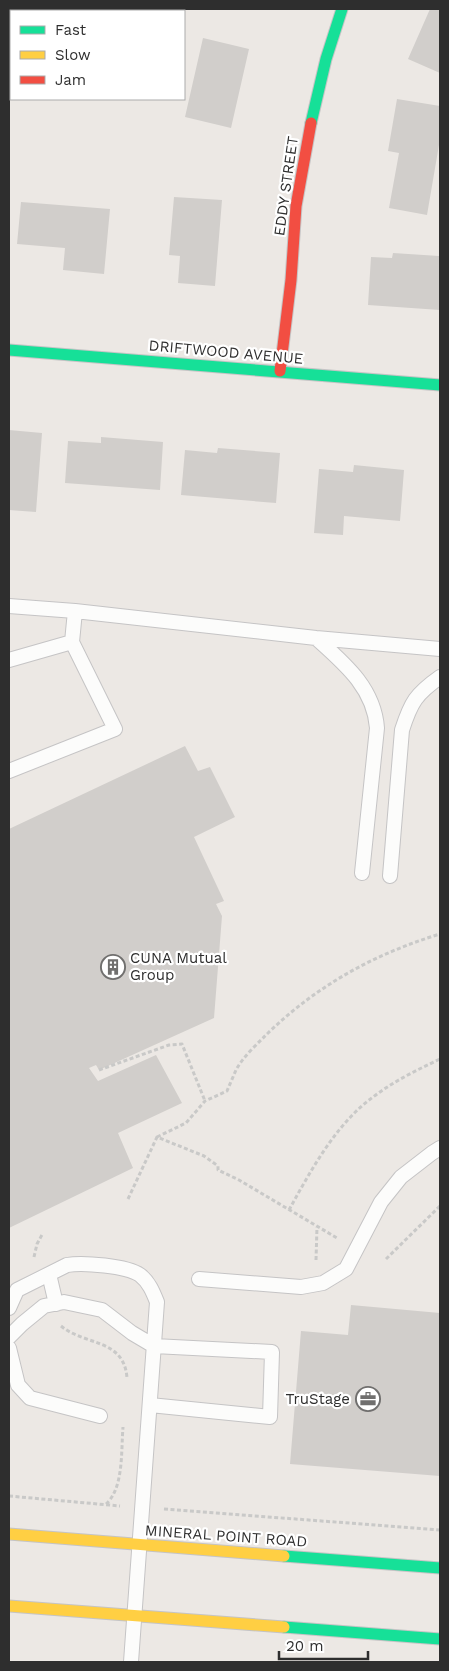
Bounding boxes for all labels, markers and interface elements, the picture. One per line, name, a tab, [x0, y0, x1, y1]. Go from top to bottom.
legend	[10, 10, 185, 100]
text: Fast	[55, 21, 87, 39]
text: Slow	[55, 46, 91, 64]
text: Jam	[55, 71, 86, 89]
street label: EDDY STREET	[270, 135, 302, 237]
street label: DRIFTWOOD AVENUE	[148, 336, 304, 368]
place label: CUNA Mutual Group	[130, 949, 227, 984]
building icon: CUNA Mutual Group	[100, 954, 126, 980]
office icon: TruStage	[355, 1386, 381, 1412]
place label: TruStage	[286, 1390, 350, 1408]
street label: MINERAL POINT ROAD	[144, 1521, 308, 1551]
scale bar	[279, 1628, 368, 1660]
text: 20 m	[286, 1637, 324, 1655]

